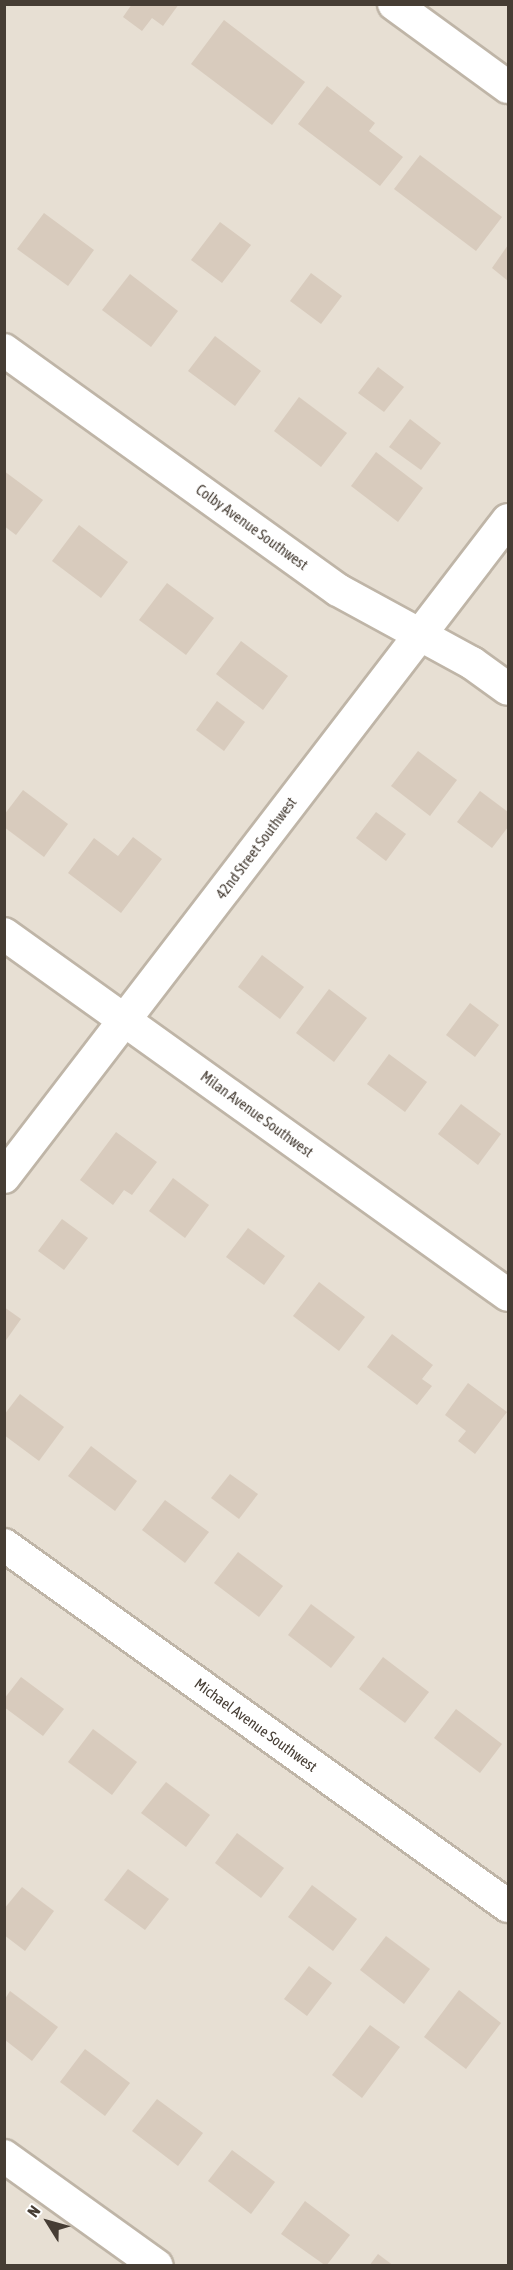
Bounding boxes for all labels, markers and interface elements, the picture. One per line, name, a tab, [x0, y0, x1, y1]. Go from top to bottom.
street label: Colby Avenue Southwest	[193, 480, 311, 574]
street label: 42nd Street Southwest	[212, 793, 300, 903]
street label: Milan Avenue Southwest	[197, 1067, 317, 1161]
street label: Michael Avenue Southwest	[191, 1674, 321, 1776]
north arrow	[18, 2192, 78, 2252]
text: N	[24, 2202, 44, 2220]

